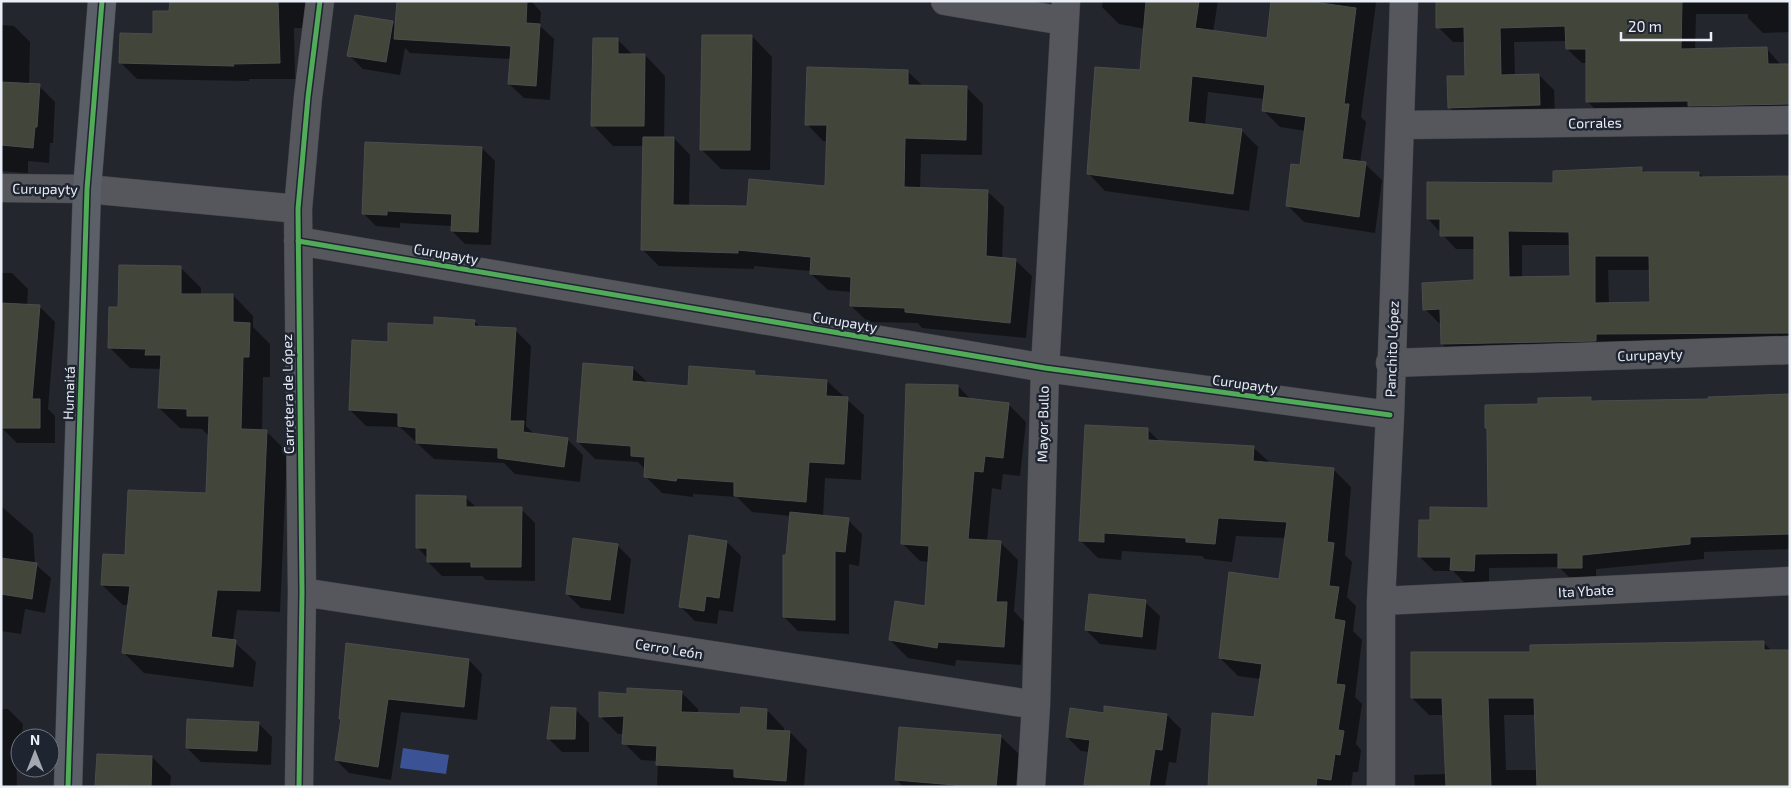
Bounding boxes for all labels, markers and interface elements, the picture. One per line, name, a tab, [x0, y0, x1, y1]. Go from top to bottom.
scale bar	[1621, 10, 1711, 42]
text: 20 m	[1628, 17, 1662, 35]
street label: Corrales	[1568, 114, 1622, 131]
street label: Curupayty	[12, 179, 78, 198]
street label: Curupayty	[412, 239, 480, 268]
street label: Panchito López	[1381, 300, 1402, 398]
street label: Curupayty	[811, 307, 879, 336]
street label: Carretera de López	[278, 334, 297, 454]
street label: Curupayty	[1617, 345, 1684, 364]
street label: Humaitá	[59, 366, 78, 420]
street label: Curupayty	[1211, 371, 1279, 397]
street label: Mayor Bullo	[1033, 385, 1052, 462]
street label: Ita Ybate	[1558, 581, 1614, 600]
street label: Cerro León	[634, 635, 704, 662]
north arrow	[10, 728, 60, 778]
text: N	[30, 731, 40, 748]

